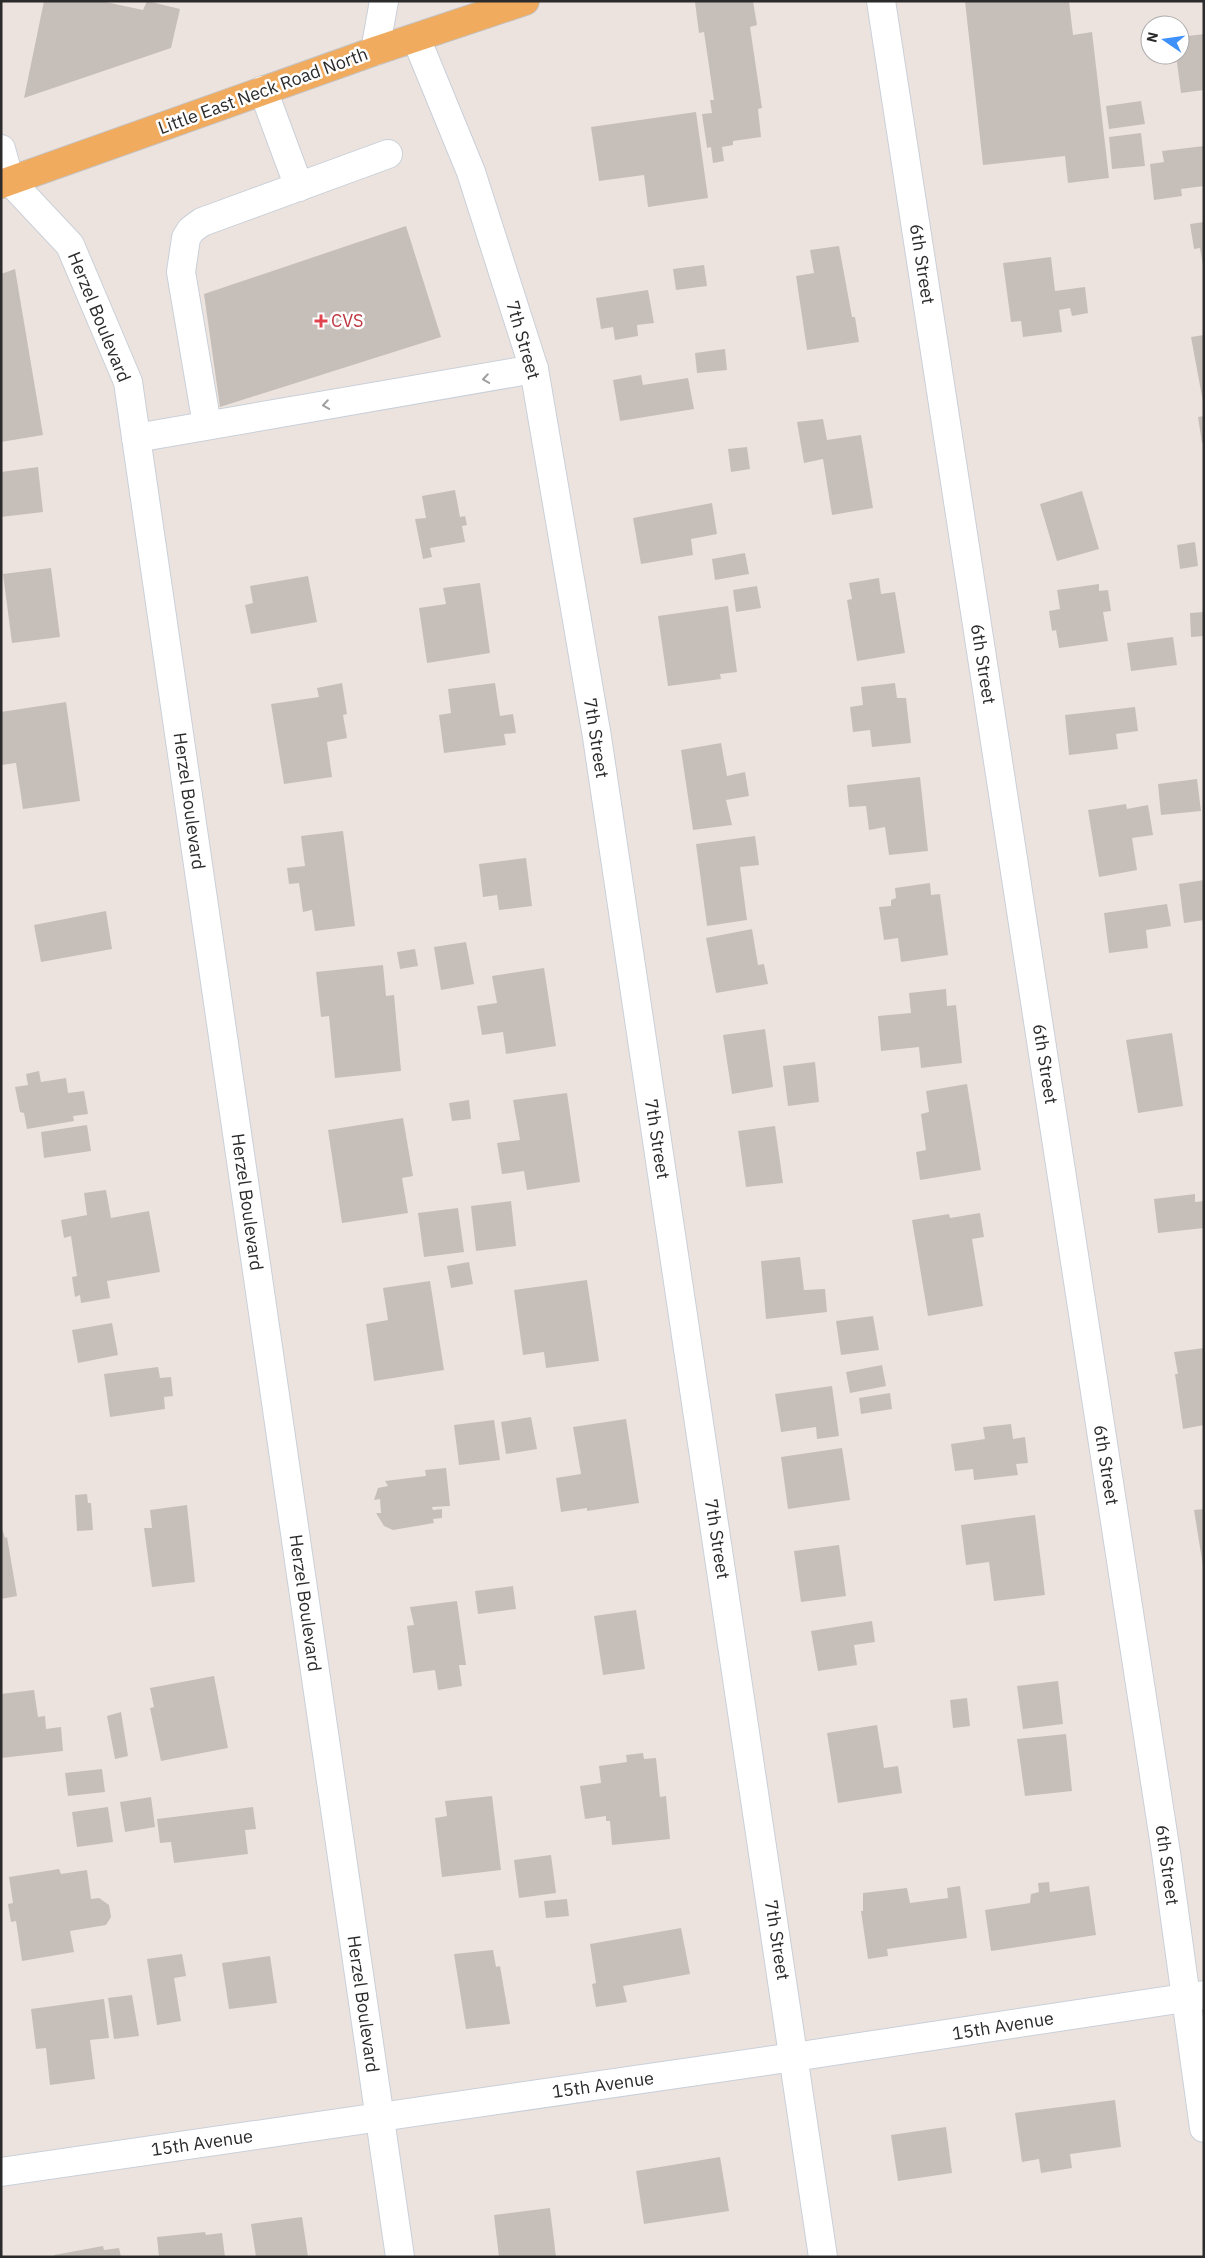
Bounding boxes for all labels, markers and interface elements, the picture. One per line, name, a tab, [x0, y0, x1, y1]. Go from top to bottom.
north arrow	[1140, 15, 1190, 65]
text: N	[1142, 30, 1162, 44]
street label: Little East Neck Road North	[155, 42, 371, 139]
street label: 6th Street	[905, 222, 940, 306]
street label: Herzel Boulevard	[63, 248, 136, 385]
street label: 7th Street	[501, 298, 546, 382]
place label: CVS	[331, 309, 363, 332]
marker: CVS	[315, 315, 327, 327]
one-way arrow	[482, 373, 490, 384]
one-way arrow	[321, 400, 330, 410]
street label: 6th Street	[966, 622, 1001, 706]
street label: 7th Street	[579, 696, 614, 780]
street label: Herzel Boulevard	[168, 731, 211, 871]
street label: 6th Street	[1028, 1022, 1063, 1106]
street label: 7th Street	[640, 1097, 675, 1181]
street label: Herzel Boulevard	[226, 1132, 269, 1272]
street label: 6th Street	[1089, 1423, 1124, 1507]
street label: 7th Street	[700, 1497, 735, 1581]
street label: Herzel Boulevard	[284, 1533, 327, 1673]
street label: 6th Street	[1150, 1823, 1185, 1907]
street label: 7th Street	[760, 1898, 795, 1982]
street label: Herzel Boulevard	[342, 1934, 385, 2074]
street label: 15th Avenue	[951, 2006, 1055, 2045]
street label: 15th Avenue	[551, 2066, 655, 2103]
street label: 15th Avenue	[150, 2124, 254, 2161]

